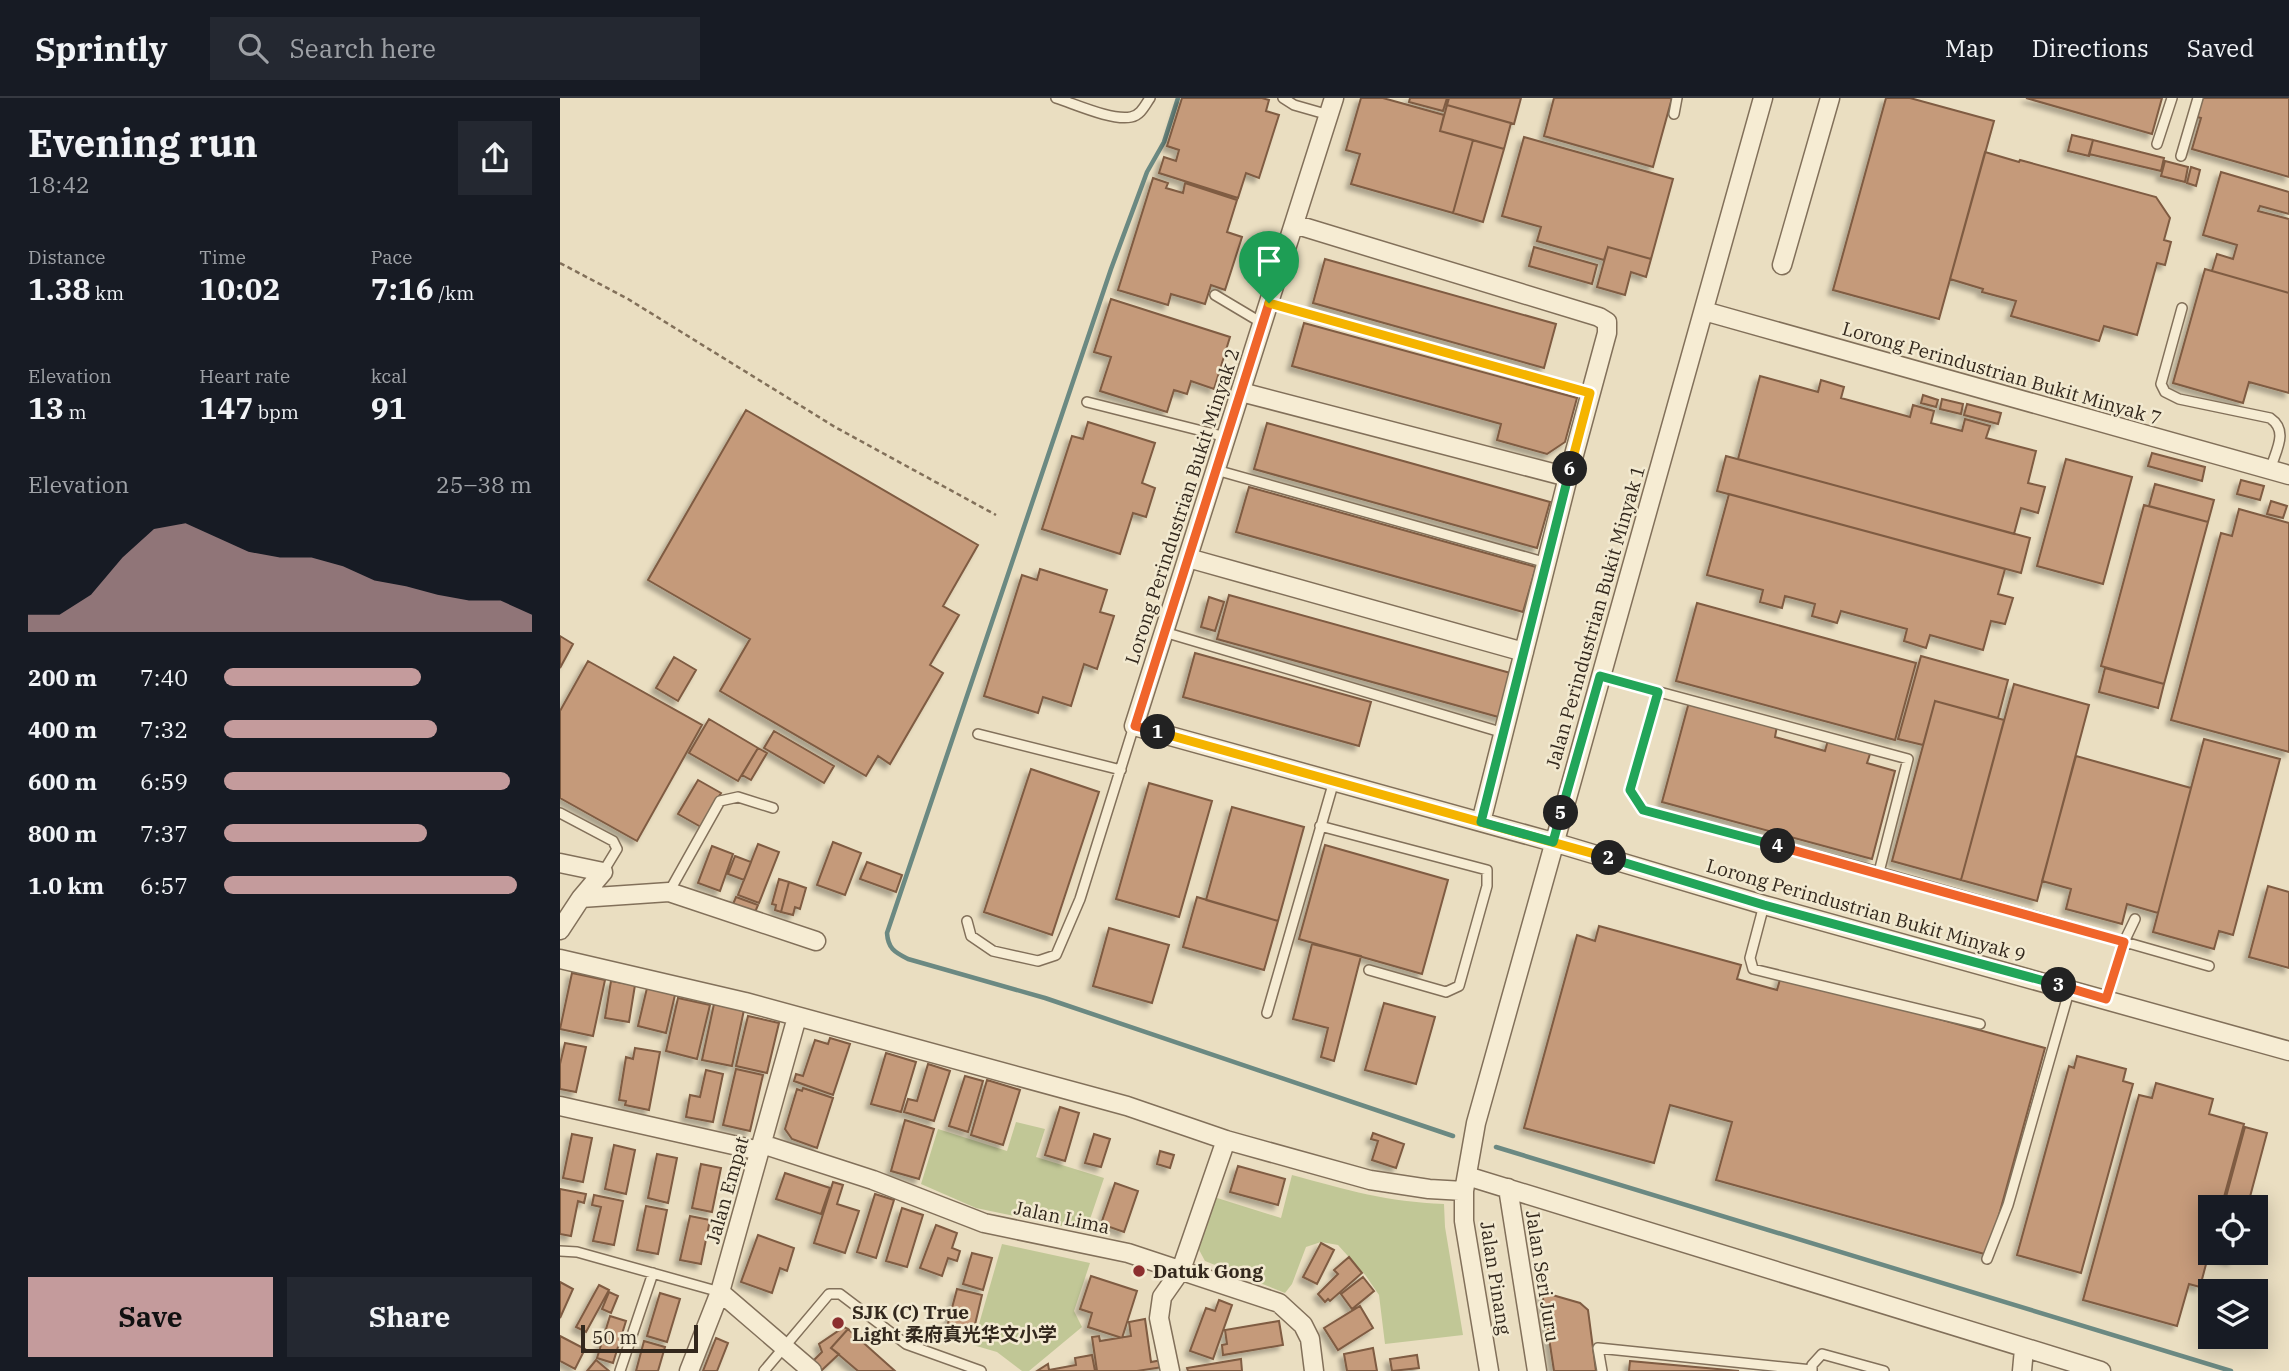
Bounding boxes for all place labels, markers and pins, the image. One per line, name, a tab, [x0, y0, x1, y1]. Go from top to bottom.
pin	[1239, 231, 1299, 303]
pin: 6	[1552, 452, 1588, 486]
pin: 1	[1140, 714, 1176, 750]
pin: 5	[1544, 796, 1578, 830]
pin: 4	[1760, 828, 1796, 864]
pin: 2	[1592, 840, 1626, 876]
pin: 3	[2042, 968, 2076, 1002]
place label: Datuk Gong	[1153, 1259, 1263, 1283]
marker: Datuk Gong	[1131, 1263, 1147, 1279]
place label: SJK (C) True Light 柔府真光华文小学	[852, 1300, 1057, 1346]
marker: SJK (C) True Light 柔府真光华文小学	[830, 1315, 846, 1331]

